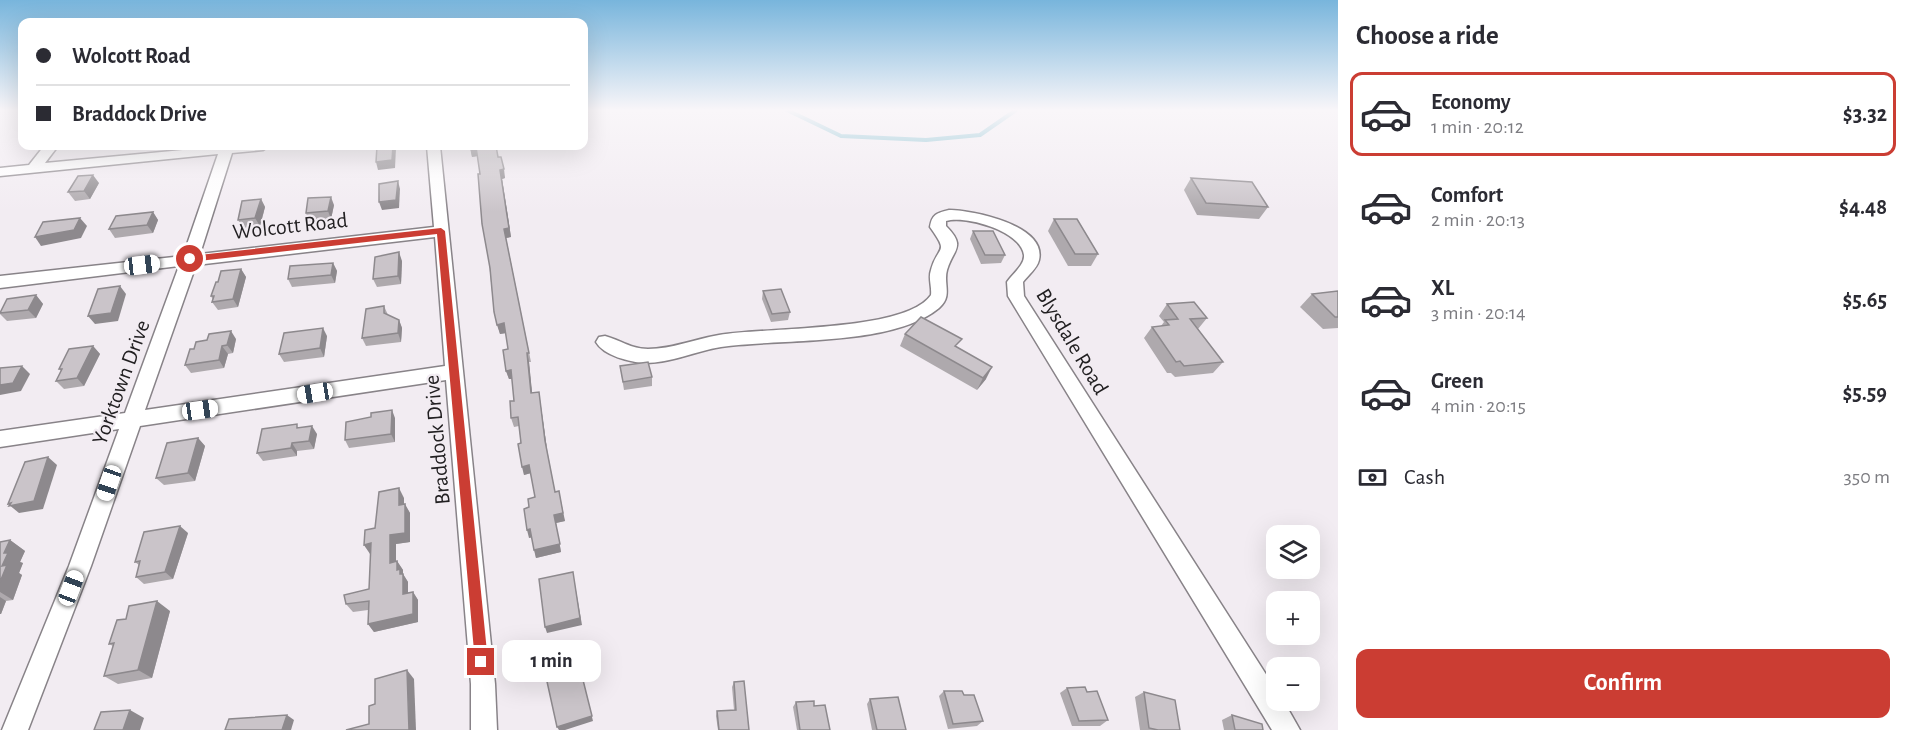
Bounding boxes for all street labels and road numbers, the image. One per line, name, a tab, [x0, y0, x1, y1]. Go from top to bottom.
street label: Wolcott Road	[231, 209, 349, 243]
street label: Blysdale Road	[1032, 285, 1112, 398]
street label: Yorktown Drive	[88, 317, 154, 448]
street label: Braddock Drive	[420, 374, 454, 506]

